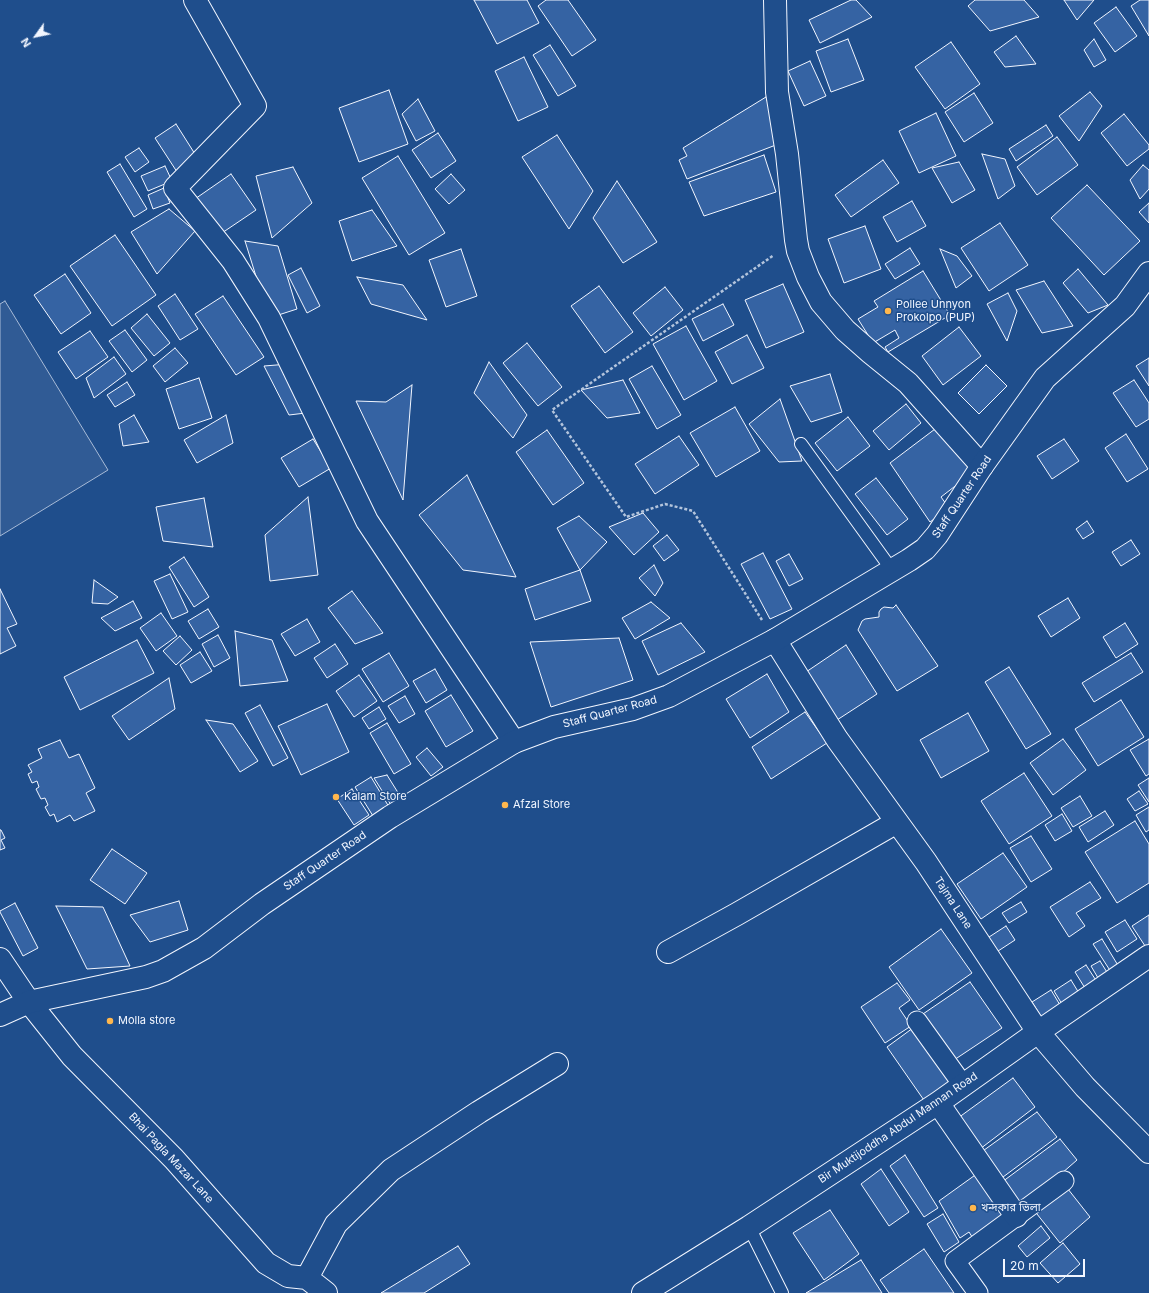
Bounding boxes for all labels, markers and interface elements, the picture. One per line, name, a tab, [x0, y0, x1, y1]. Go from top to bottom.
north arrow	[16, 16, 56, 56]
text: N	[18, 35, 34, 50]
place label: Pollee Unnyon Prokolpo (PUP)	[896, 298, 975, 324]
marker: Pollee Unnyon Prokolpo (PUP)	[883, 306, 893, 316]
street label: Staff Quarter Road	[929, 453, 995, 541]
street label: Staff Quarter Road	[562, 693, 658, 731]
place label: Kalam Store	[344, 790, 407, 804]
marker: Kalam Store	[331, 792, 341, 802]
place label: Afzal Store	[513, 798, 570, 812]
marker: Afzal Store	[500, 800, 510, 810]
street label: Staff Quarter Road	[281, 828, 369, 894]
street label: Tajma Lane	[931, 875, 975, 931]
place label: Molla store	[118, 1014, 175, 1028]
marker: Molla store	[105, 1016, 115, 1026]
street label: Bir Muktijoddha Abdul Mannan Road	[816, 1070, 980, 1186]
street label: Bhai Pagla Mazar Lane	[126, 1110, 216, 1206]
place label: খন্দকার ভিলা	[981, 1201, 1041, 1215]
marker: খন্দকার ভিলা	[968, 1203, 978, 1213]
scale bar	[1005, 1251, 1087, 1277]
text: 20 m	[1010, 1258, 1039, 1273]

